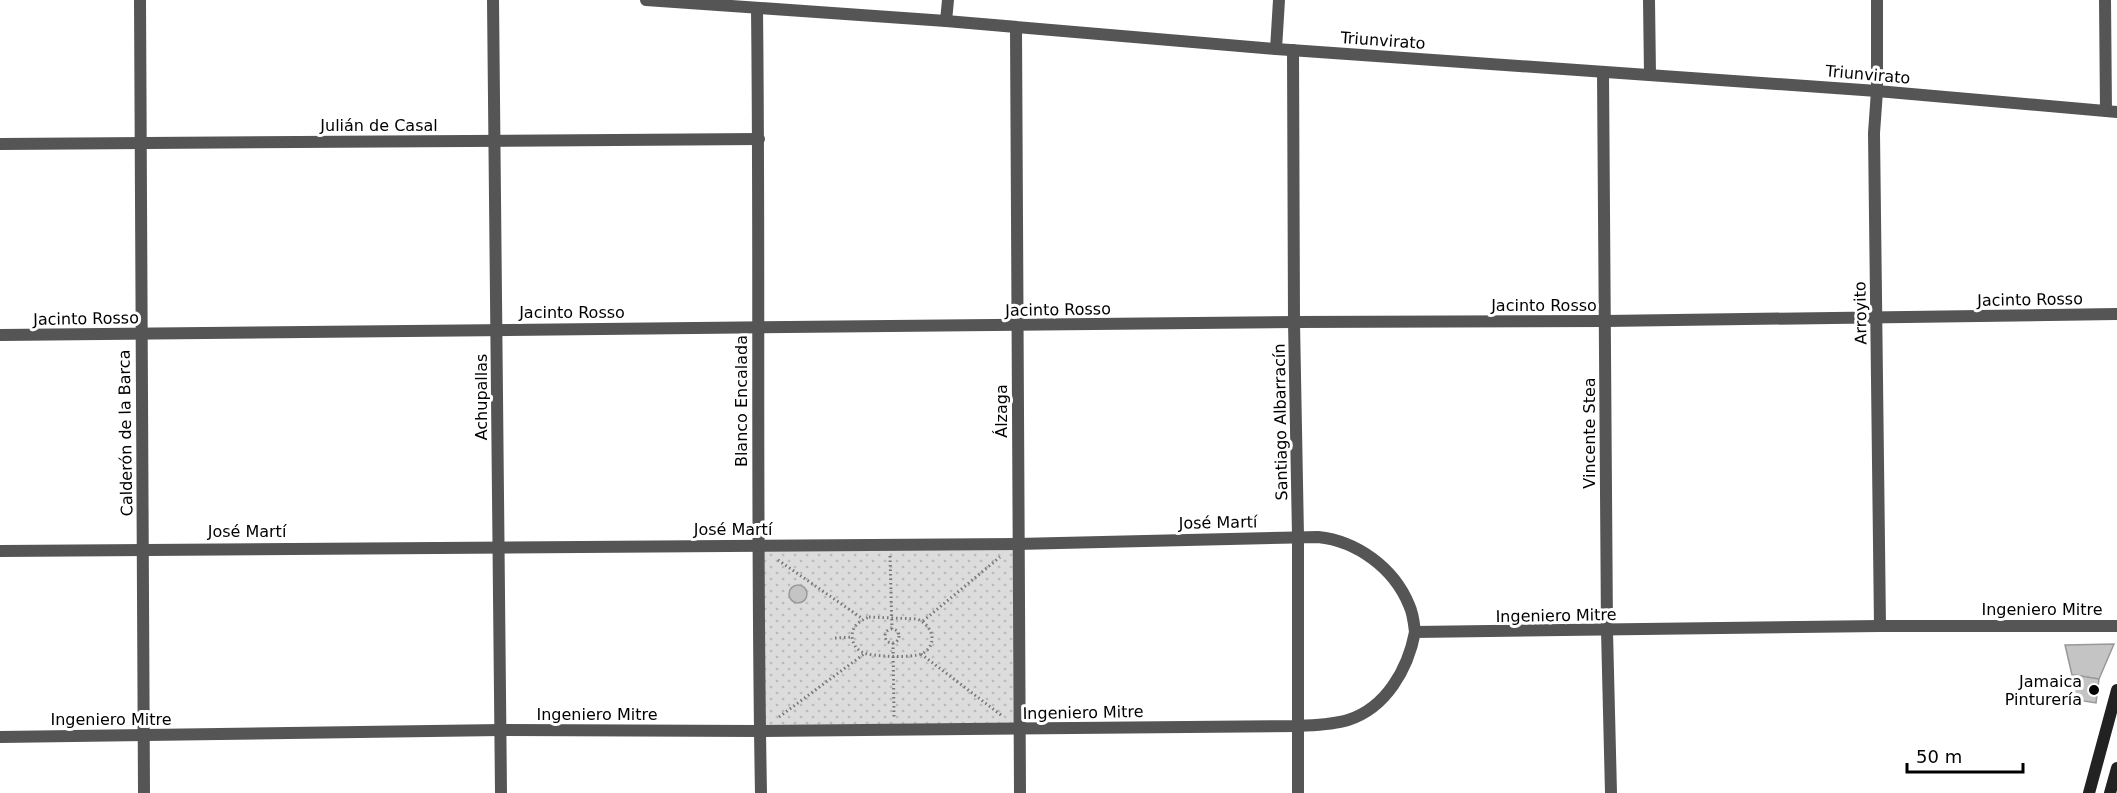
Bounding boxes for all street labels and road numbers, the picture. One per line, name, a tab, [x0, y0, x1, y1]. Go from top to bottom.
street label: Triunvirato	[1339, 28, 1426, 53]
street label: Triunvirato	[1824, 61, 1911, 88]
street label: Julián de Casal	[319, 116, 438, 135]
street label: Arroyito	[1850, 281, 1871, 345]
street label: Jacinto Rosso	[1976, 289, 2083, 310]
street label: Jacinto Rosso	[1490, 296, 1597, 315]
street label: Jacinto Rosso	[1004, 299, 1111, 320]
street label: Jacinto Rosso	[518, 303, 625, 322]
street label: Jacinto Rosso	[32, 308, 139, 329]
street label: Blanco Encalada	[732, 335, 751, 467]
street label: Santiago Albarracín	[1270, 343, 1291, 501]
street label: Calderón de la Barca	[115, 349, 136, 516]
street label: Achupallas	[472, 354, 491, 440]
street label: Vincente Stea	[1580, 377, 1599, 489]
street label: Álzaga	[992, 384, 1011, 438]
street label: José Martí	[1178, 512, 1258, 533]
street label: José Martí	[693, 520, 773, 539]
street label: José Martí	[207, 522, 287, 541]
street label: Ingeniero Mitre	[1982, 600, 2102, 619]
street label: Ingeniero Mitre	[1495, 605, 1617, 626]
street label: Ingeniero Mitre	[1022, 702, 1144, 723]
street label: Ingeniero Mitre	[537, 705, 657, 724]
street label: Ingeniero Mitre	[51, 710, 171, 729]

